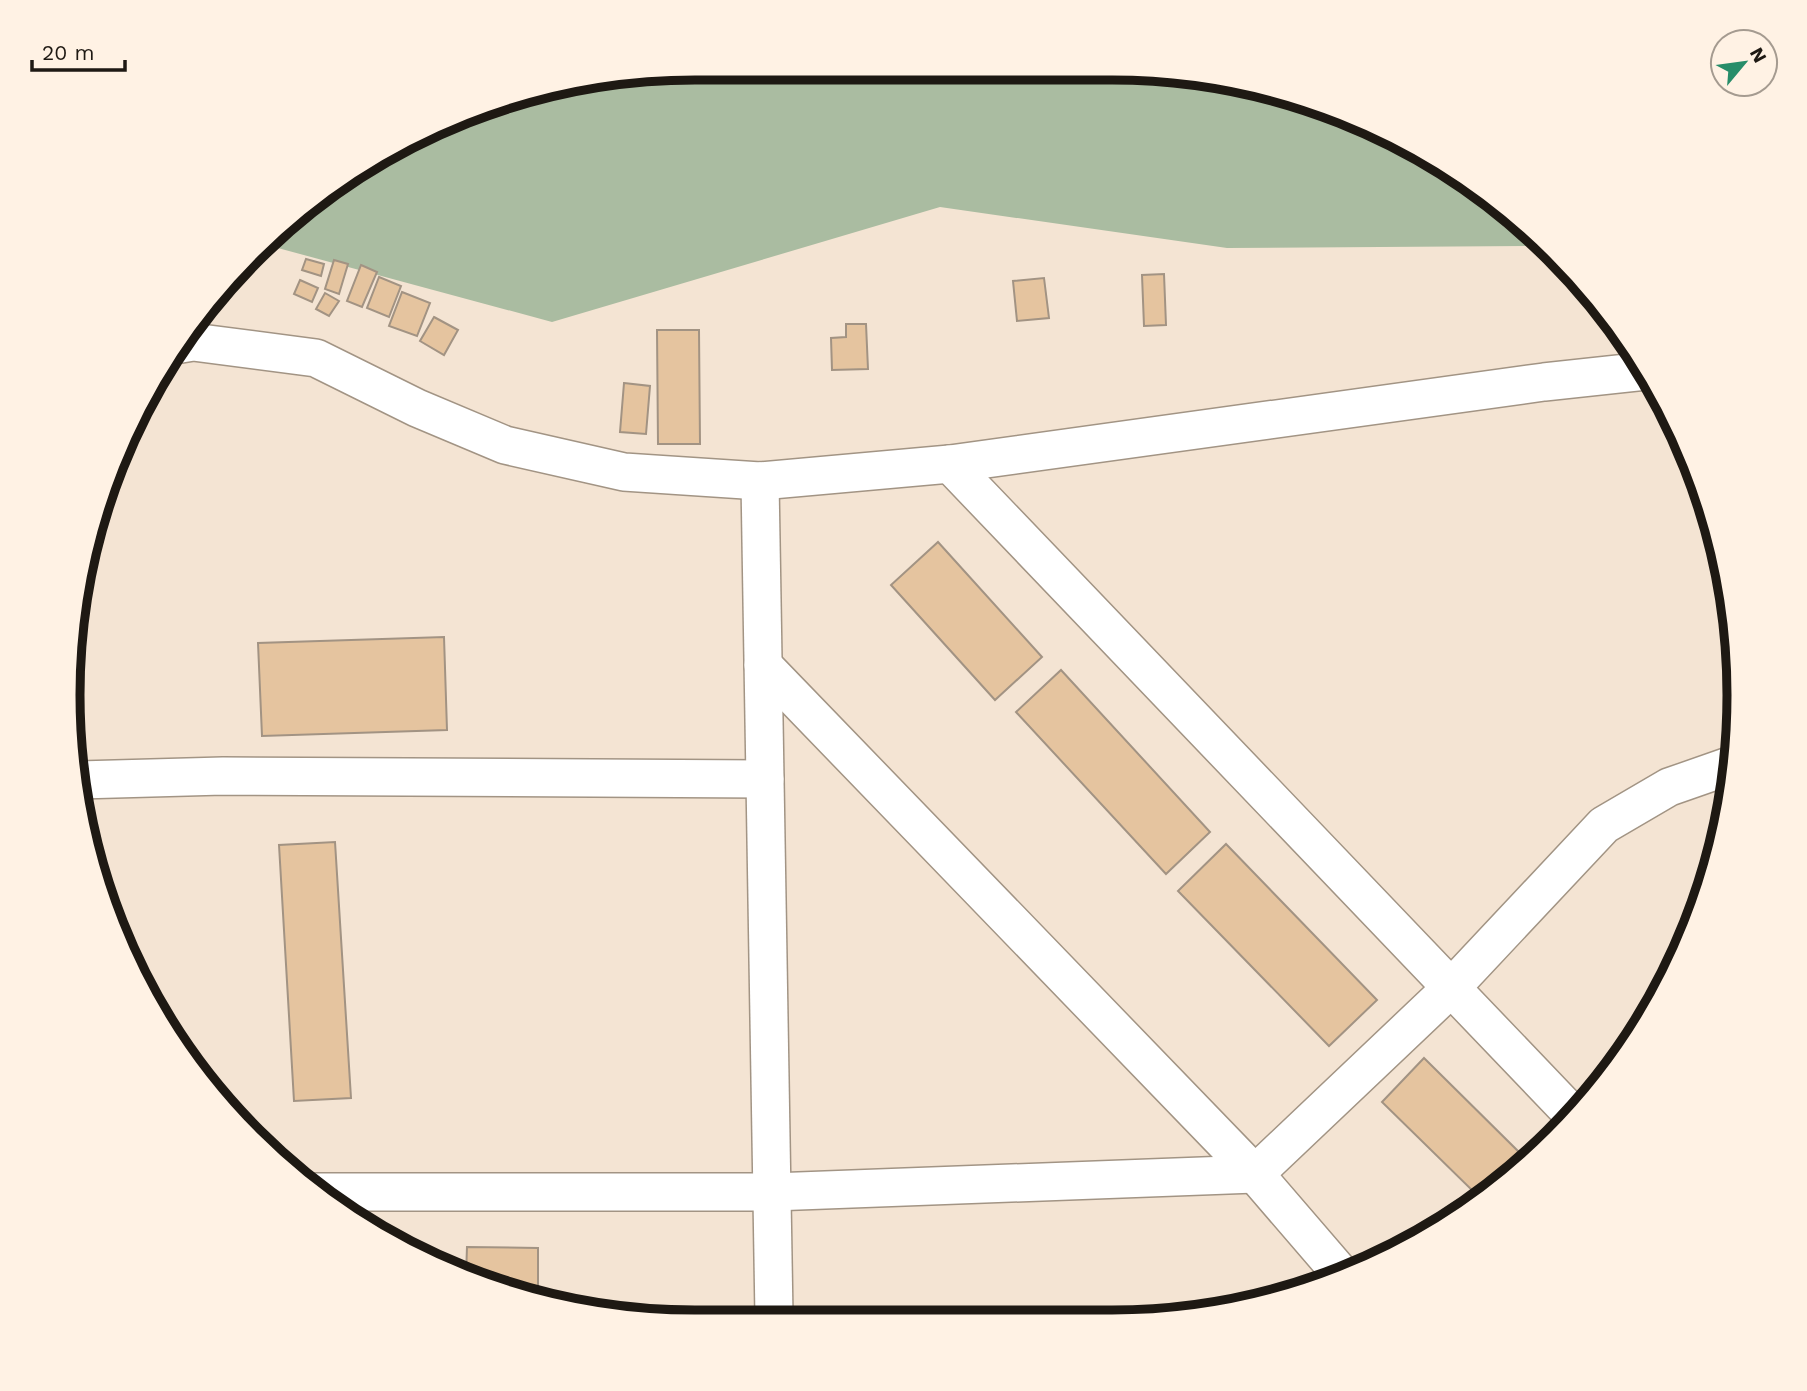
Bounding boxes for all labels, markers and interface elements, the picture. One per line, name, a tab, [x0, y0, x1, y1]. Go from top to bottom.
scale bar	[32, 28, 124, 72]
north arrow	[1709, 28, 1779, 98]
text: 20 m	[42, 40, 94, 65]
text: N	[1745, 43, 1772, 67]

